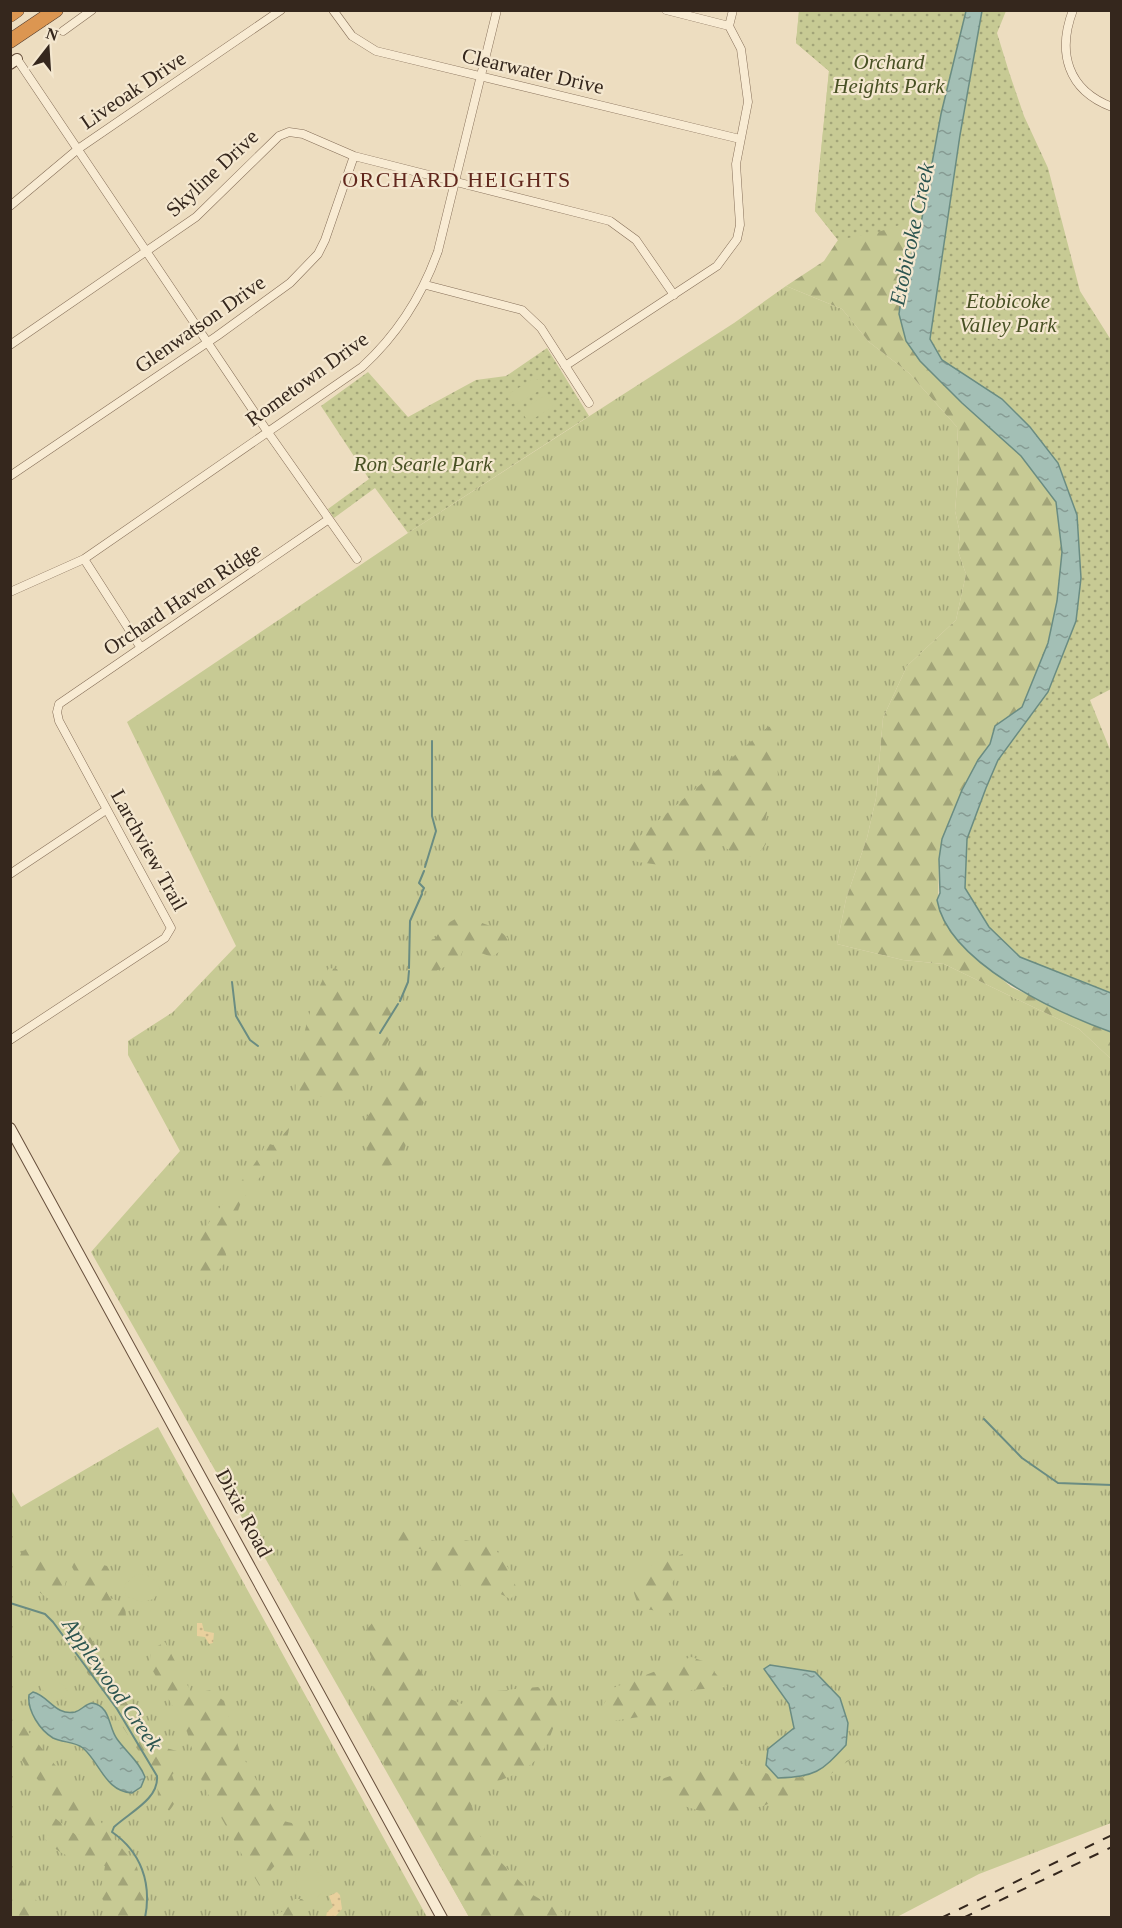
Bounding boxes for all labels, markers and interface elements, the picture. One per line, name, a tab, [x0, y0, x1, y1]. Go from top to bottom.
north arrow	[18, 18, 78, 78]
text: N	[44, 24, 61, 44]
street label: Clearwater Drive	[460, 43, 606, 99]
street label: Liveoak Drive	[76, 46, 190, 134]
park label: Orchard Heights Park	[832, 50, 945, 98]
street label: Skyline Drive	[161, 124, 263, 222]
water label: Etobicoke Creek	[884, 159, 939, 309]
district label: ORCHARD HEIGHTS	[342, 167, 572, 192]
street label: Glenwatson Drive	[130, 270, 270, 378]
park label: Etobicoke Valley Park	[959, 289, 1057, 337]
street label: Rometown Drive	[241, 327, 373, 431]
park label: Ron Searle Park	[353, 452, 493, 476]
street label: Orchard Haven Ridge	[99, 538, 265, 660]
street label: Larchview Trail	[106, 785, 192, 915]
street label: Dixie Road	[211, 1465, 277, 1562]
water label: Applewood Creek	[56, 1612, 168, 1756]

